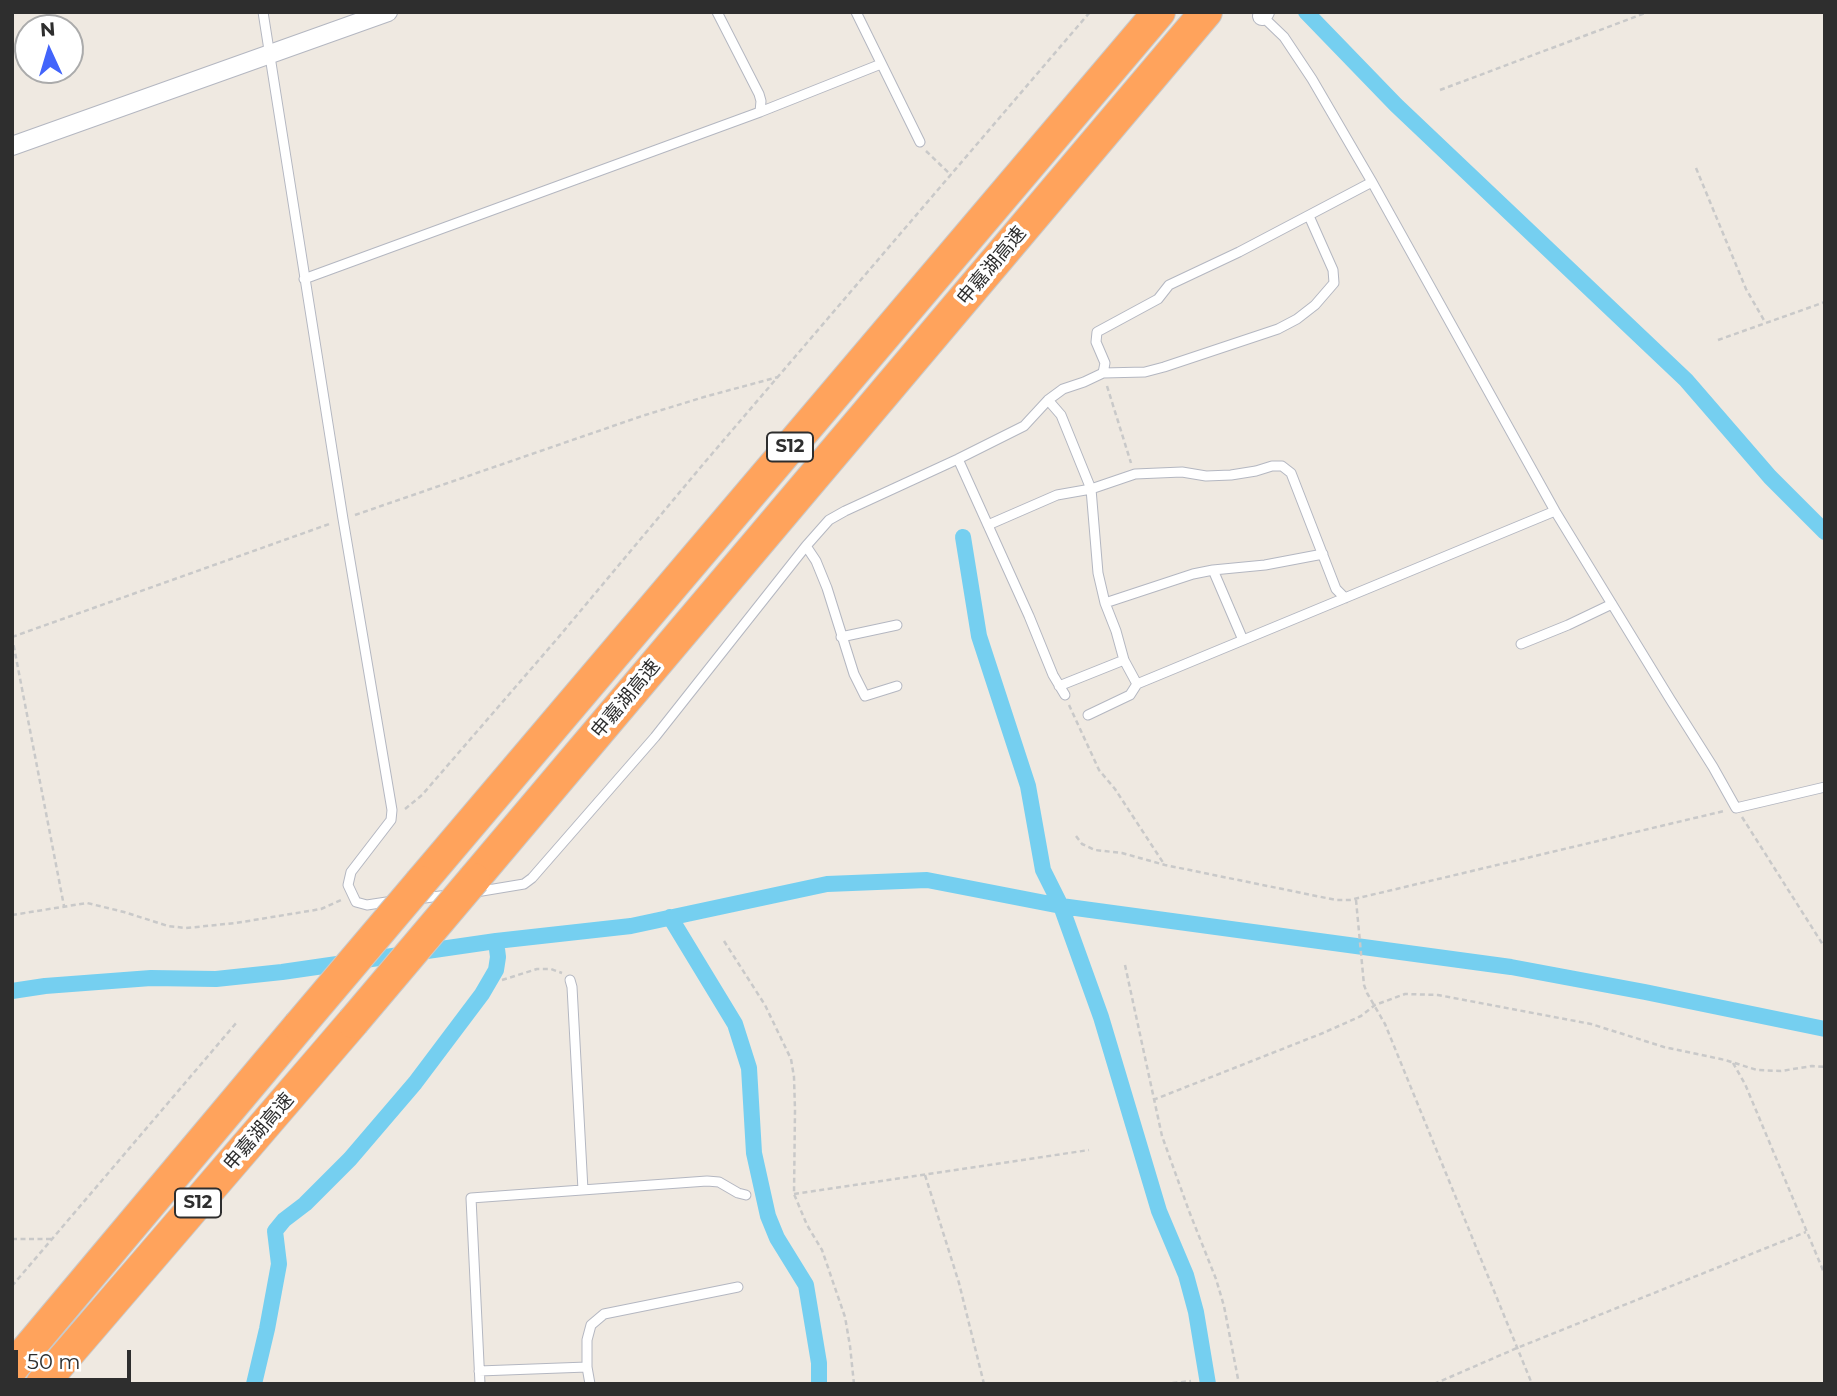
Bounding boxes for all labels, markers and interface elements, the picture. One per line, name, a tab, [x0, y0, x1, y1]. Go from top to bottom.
north arrow	[14, 14, 84, 84]
text: N	[39, 18, 56, 42]
street label: 申嘉湖高速	[953, 222, 1031, 310]
road number: S12	[767, 432, 813, 462]
street label: 申嘉湖高速	[587, 655, 665, 743]
street label: 申嘉湖高速	[219, 1089, 299, 1175]
road number: S12	[175, 1188, 221, 1218]
scale bar	[18, 1336, 135, 1380]
text: 50 m	[27, 1349, 81, 1374]

